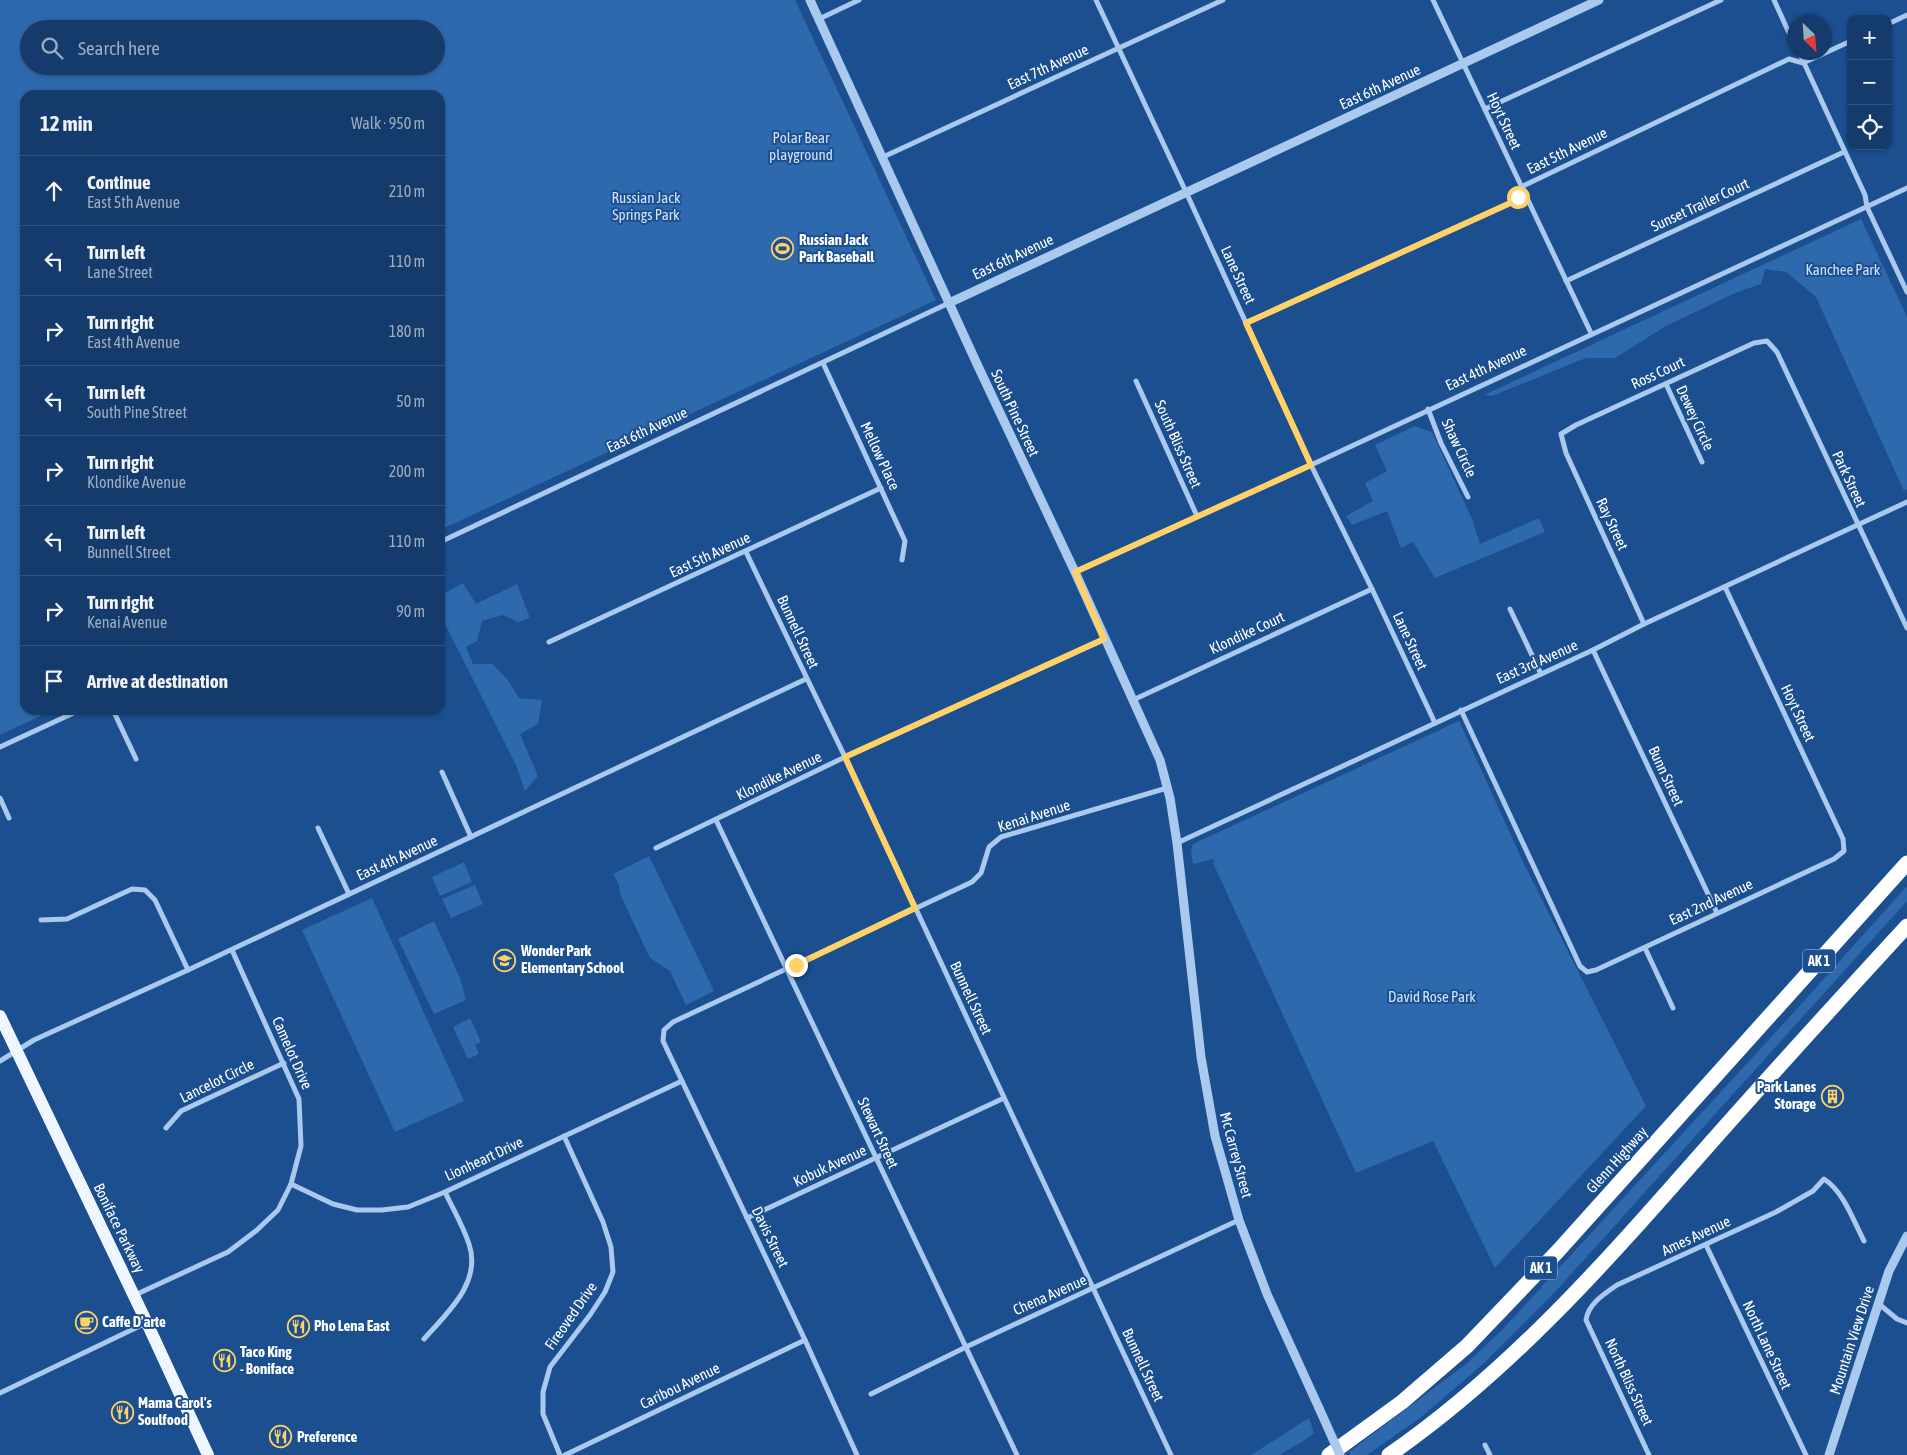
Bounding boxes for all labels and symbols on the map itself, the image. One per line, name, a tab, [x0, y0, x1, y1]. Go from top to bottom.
north arrow	[1787, 15, 1832, 60]
street label: East 7th Avenue	[1005, 40, 1091, 93]
street label: East 6th Avenue	[1337, 60, 1423, 113]
street label: Hoyt Street	[1484, 90, 1525, 152]
street label: East 5th Avenue	[1524, 124, 1610, 177]
park label: Polar Bear playground	[769, 129, 833, 163]
street label: Sunset Trailer Court	[1648, 174, 1752, 235]
route start	[1507, 186, 1530, 209]
park label: Russian Jack Springs Park	[611, 189, 681, 223]
street label: East 6th Avenue	[970, 230, 1056, 283]
place label: Russian Jack Park Baseball	[799, 231, 875, 265]
sports icon: Russian Jack Park Baseball	[771, 237, 795, 261]
street label: Lane Street	[1218, 243, 1259, 306]
park label: Kanchee Park	[1806, 261, 1881, 278]
street label: East 4th Avenue	[1443, 341, 1529, 394]
street label: Ross Court	[1628, 353, 1687, 392]
street label: South Pine Street	[988, 367, 1043, 459]
street label: Dewey Circle	[1673, 383, 1718, 453]
street label: South Bliss Street	[1152, 397, 1205, 490]
street label: East 6th Avenue	[604, 403, 690, 456]
street label: Shaw Circle	[1439, 416, 1480, 480]
street label: Mellow Place	[857, 419, 904, 493]
street label: Park Street	[1829, 448, 1870, 510]
street label: Ray Street	[1593, 495, 1632, 553]
street label: East 5th Avenue	[667, 528, 753, 581]
street label: Bunnell Street	[774, 593, 823, 671]
street label: Klondike Court	[1207, 608, 1287, 657]
street label: Lane Street	[1390, 609, 1431, 672]
street label: East 3rd Avenue	[1494, 636, 1580, 687]
street label: Hoyt Street	[1778, 682, 1819, 744]
street label: Bunn Street	[1645, 743, 1688, 808]
street label: Klondike Avenue	[733, 748, 824, 804]
street label: Kenai Avenue	[995, 796, 1072, 835]
street label: East 4th Avenue	[354, 831, 440, 884]
street label: East 2nd Avenue	[1666, 875, 1755, 928]
place label: Wonder Park Elementary School	[520, 942, 625, 976]
school or university icon: Wonder Park Elementary School	[493, 948, 517, 972]
road number: AK 1	[1803, 949, 1835, 972]
route end	[785, 954, 808, 977]
street label: Bunnell Street	[947, 959, 996, 1037]
park label: David Rose Park	[1388, 988, 1476, 1005]
street label: Camelot Drive	[269, 1014, 316, 1092]
street label: Lancelot Circle	[177, 1055, 257, 1106]
place label: Park Lanes Storage	[1757, 1078, 1817, 1112]
building icon: Park Lanes Storage	[1820, 1084, 1844, 1108]
street label: Stewart Street	[855, 1095, 902, 1171]
street label: Mc Carrey Street	[1217, 1110, 1256, 1200]
street label: Glenn Highway	[1583, 1123, 1651, 1196]
street label: Lionheart Drive	[442, 1133, 526, 1184]
street label: Kobuk Avenue	[791, 1141, 869, 1190]
street label: Boniface Parkway	[90, 1180, 148, 1275]
street label: Davis Street	[749, 1204, 792, 1270]
street label: Ames Avenue	[1659, 1212, 1733, 1259]
road number: AK 1	[1525, 1256, 1557, 1280]
street label: Chena Avenue	[1010, 1271, 1089, 1318]
street label: Fireoved Drive	[541, 1278, 600, 1353]
street label: Mountain View Drive	[1826, 1283, 1877, 1396]
street label: North Lane Street	[1740, 1298, 1795, 1392]
cafe icon: Caffe D'arte	[74, 1310, 98, 1334]
place label: Caffe D'arte	[102, 1313, 166, 1330]
restaurant icon: Pho Lena East	[286, 1314, 310, 1338]
place label: Pho Lena East	[314, 1317, 390, 1334]
street label: Bunnell Street	[1119, 1326, 1168, 1404]
street label: North Bliss Street	[1602, 1336, 1657, 1428]
place label: Taco King - Boniface	[240, 1343, 294, 1377]
restaurant icon: Taco King - Boniface	[212, 1349, 236, 1373]
street label: Caribou Avenue	[637, 1359, 723, 1412]
place label: Mama Carol's Soulfood	[138, 1394, 212, 1428]
restaurant icon: Mama Carol's Soulfood	[110, 1400, 134, 1424]
restaurant icon: Preference	[269, 1425, 293, 1449]
place label: Preference	[297, 1428, 358, 1445]

